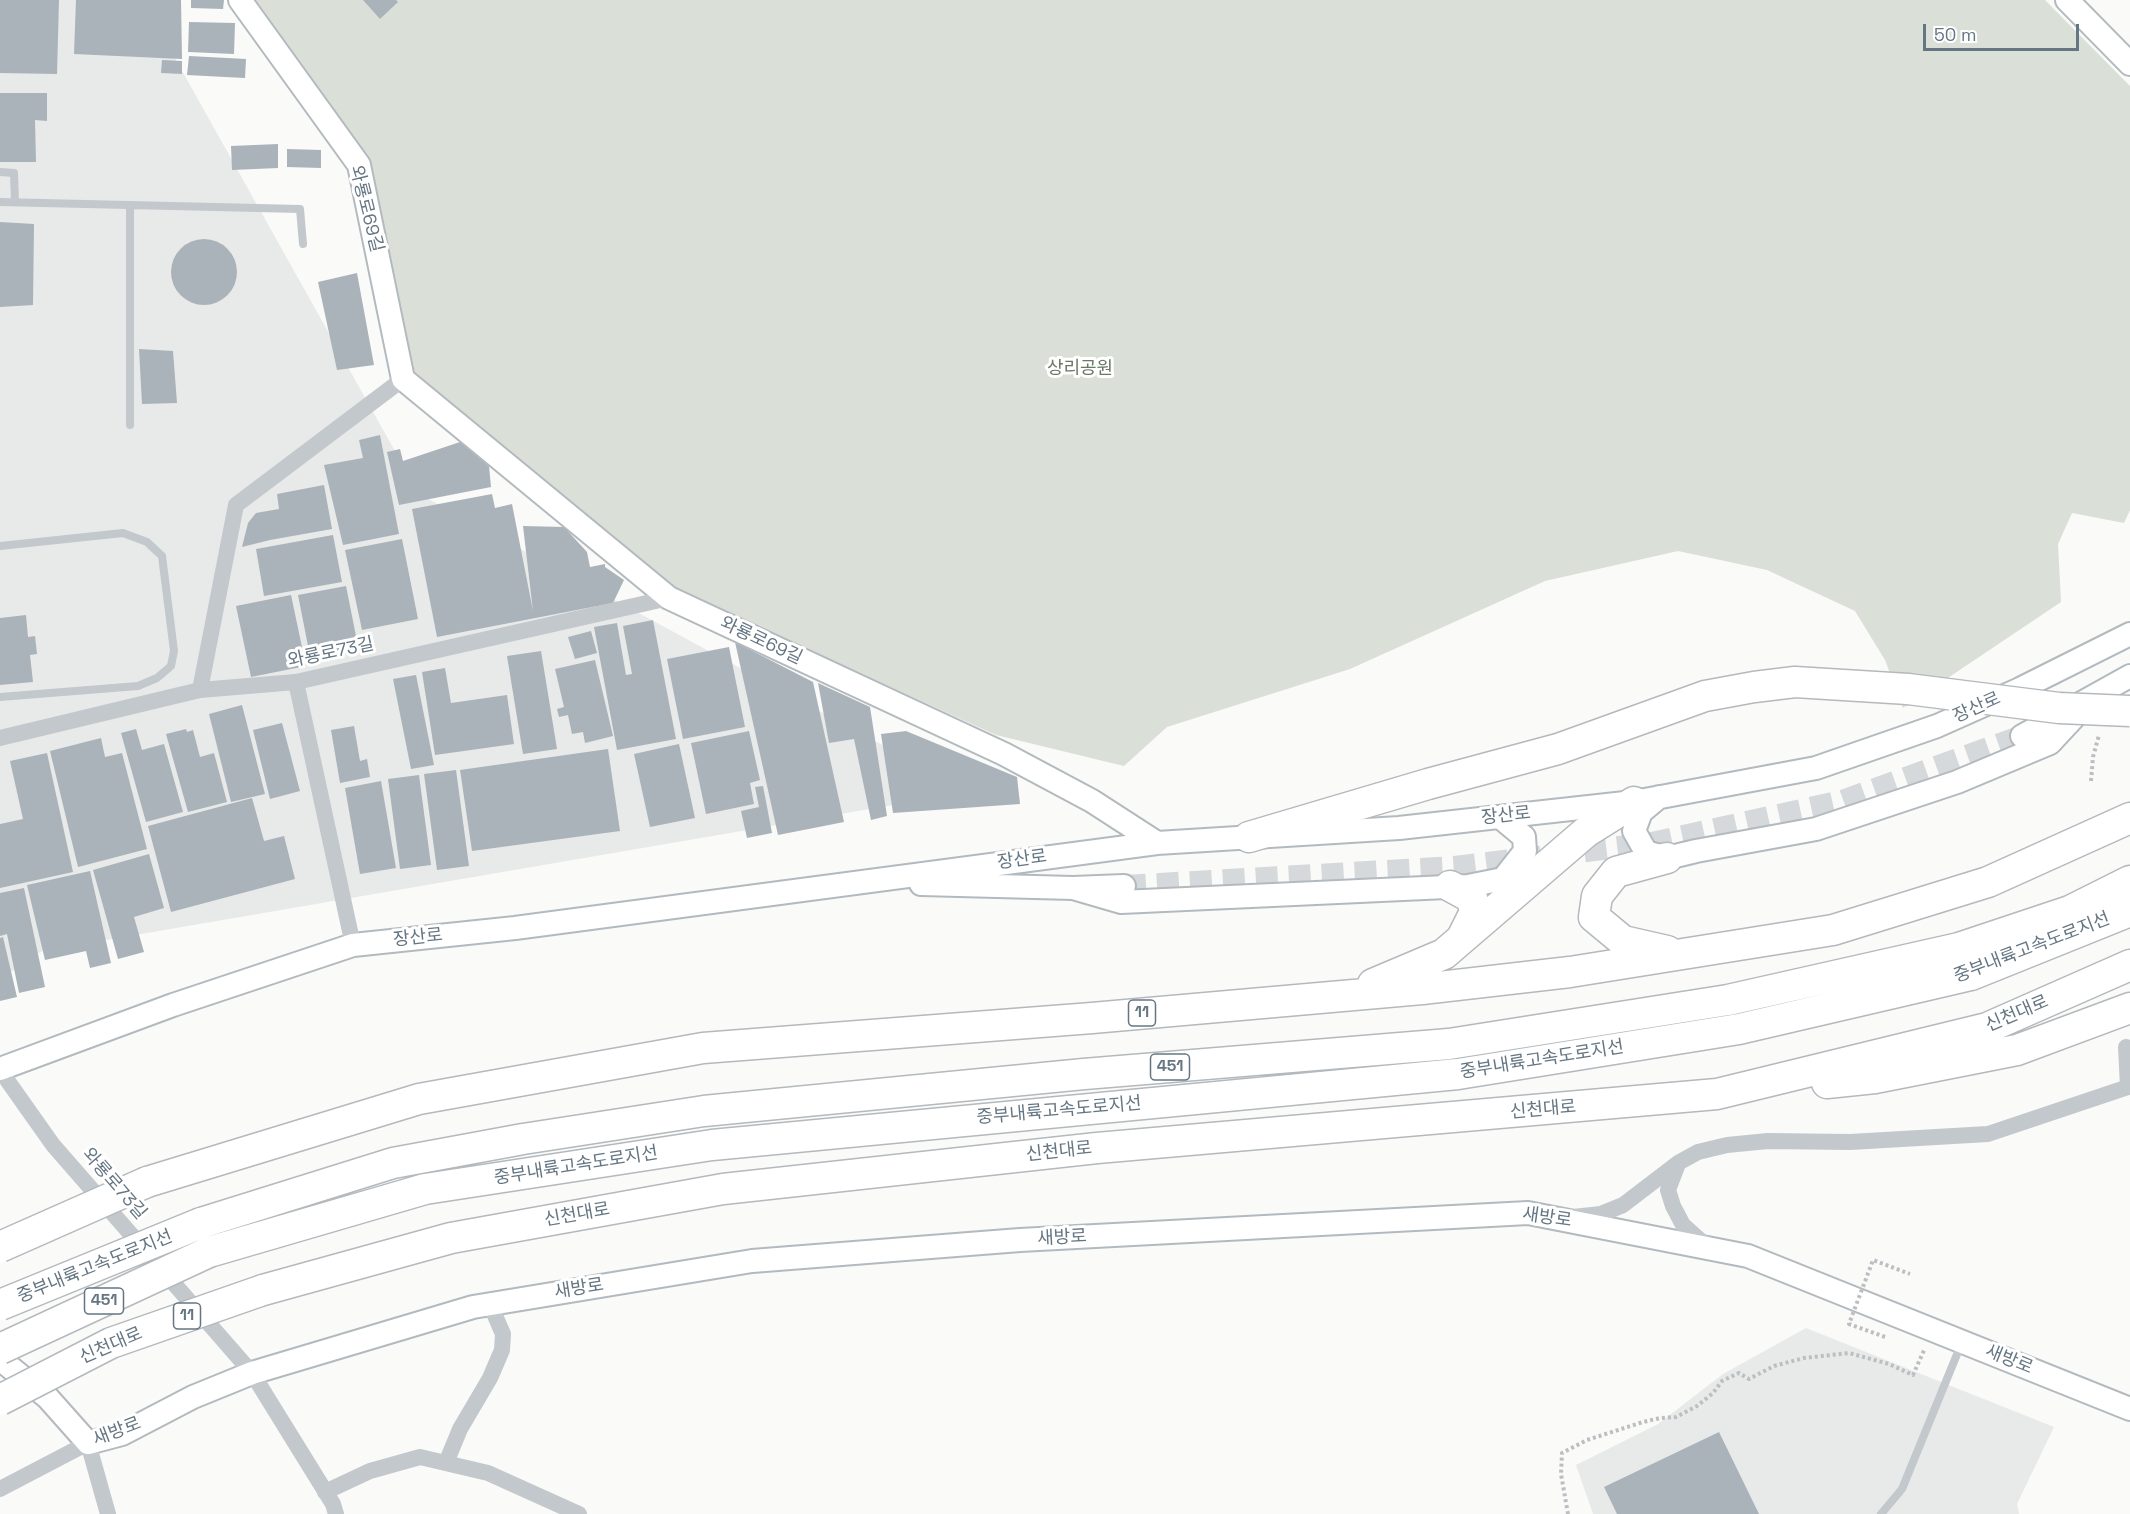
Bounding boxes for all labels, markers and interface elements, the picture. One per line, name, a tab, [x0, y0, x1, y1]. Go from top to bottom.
scale bar	[1926, 12, 2082, 50]
text: 50 m	[1934, 23, 1976, 46]
street label: 와룡로69길	[345, 164, 387, 254]
park label: 상리공원	[1047, 358, 1113, 380]
street label: 와룡로69길	[716, 613, 806, 669]
street label: 와룡로73길	[286, 633, 376, 673]
street label: 장산로	[1950, 688, 2004, 728]
street label: 장산로	[1480, 803, 1532, 829]
street label: 장산로	[996, 846, 1048, 874]
street label: 중부내륙고속도로지선	[1951, 908, 2113, 988]
street label: 장산로	[392, 925, 444, 951]
street label: 신천대로	[1982, 991, 2052, 1037]
road number: 11	[1128, 1000, 1156, 1026]
street label: 중부내륙고속도로지선	[1459, 1036, 1625, 1084]
road number: 451	[1150, 1054, 1190, 1080]
street label: 중부내륙고속도로지선	[976, 1093, 1142, 1129]
street label: 신천대로	[1509, 1096, 1577, 1124]
street label: 신천대로	[1025, 1138, 1093, 1166]
street label: 중부내륙고속도로지선	[493, 1142, 659, 1190]
street label: 와룡로73길	[77, 1144, 151, 1224]
street label: 신천대로	[543, 1199, 611, 1231]
street label: 새방로	[1521, 1204, 1573, 1232]
street label: 중부내륙고속도로지선	[14, 1226, 176, 1308]
street label: 새방로	[1037, 1226, 1087, 1250]
street label: 새방로	[553, 1274, 605, 1304]
road number: 451	[84, 1288, 124, 1314]
road number: 11	[174, 1303, 201, 1329]
street label: 신천대로	[76, 1323, 146, 1369]
street label: 새방로	[1982, 1341, 2036, 1379]
street label: 새방로	[90, 1413, 144, 1451]

